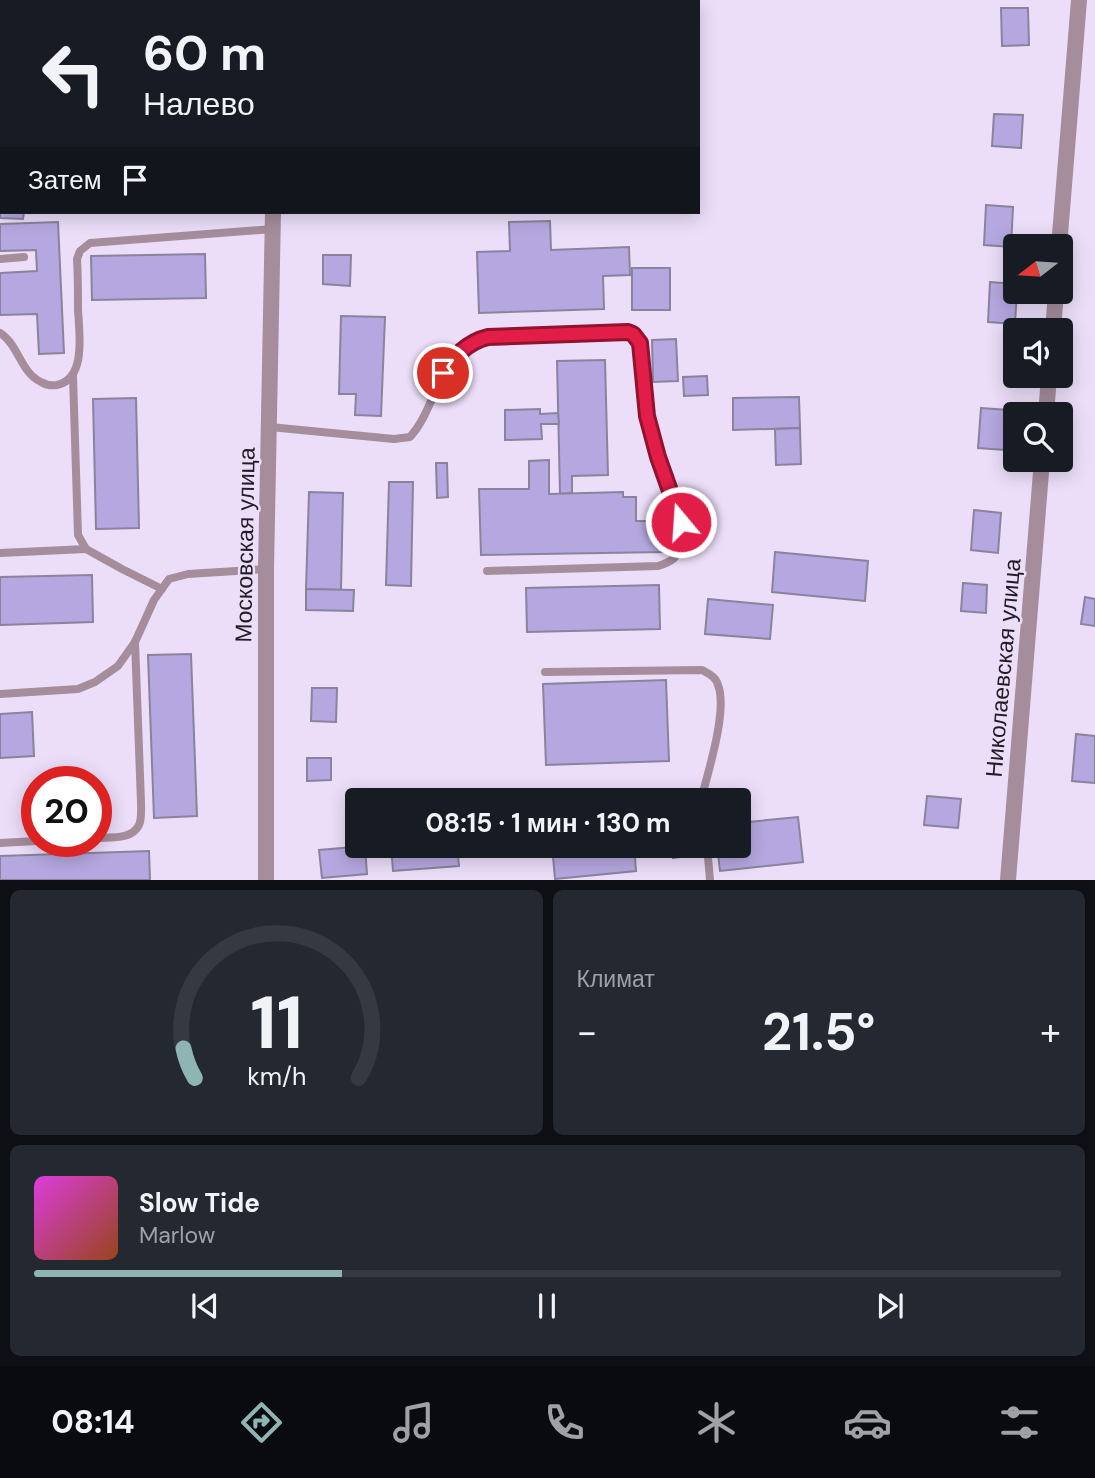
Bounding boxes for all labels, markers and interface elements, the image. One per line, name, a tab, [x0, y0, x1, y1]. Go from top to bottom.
text: 60 m	[143, 21, 266, 85]
icon: left	[28, 28, 119, 119]
text: Налево	[143, 83, 255, 125]
icon: arrive	[116, 161, 154, 199]
text: Затем	[28, 163, 102, 197]
north arrow	[1003, 234, 1073, 304]
map controls	[1003, 234, 1073, 472]
button: sound	[1003, 318, 1073, 388]
pin	[413, 343, 473, 403]
icon: arrive	[424, 354, 462, 392]
button: search	[1003, 402, 1073, 472]
street label: Московская улица	[228, 447, 262, 643]
position arrow	[644, 485, 718, 559]
street label: Николаевская улица	[978, 557, 1028, 779]
speed limit sign: 20	[21, 766, 112, 857]
text: 08:15 · 1 мин · 130 m	[425, 806, 671, 840]
text: Климат	[577, 964, 655, 994]
text: 11	[250, 977, 303, 1072]
text: 21.5°	[762, 998, 875, 1066]
text: −	[577, 1007, 597, 1057]
text: +	[1040, 1007, 1061, 1057]
text: km/h	[247, 1060, 306, 1093]
text: Slow Tide	[139, 1186, 260, 1220]
text: Marlow	[139, 1220, 215, 1250]
icon: previous	[186, 1287, 224, 1325]
icon: pause	[528, 1287, 566, 1325]
icon: next	[871, 1287, 909, 1325]
icon: directions	[237, 1398, 286, 1447]
icon: music	[389, 1398, 438, 1447]
icon: phone	[540, 1398, 589, 1447]
icon: climate	[692, 1398, 741, 1447]
icon: car	[843, 1398, 892, 1447]
icon: filters	[995, 1398, 1044, 1447]
text: 08:14	[51, 1401, 135, 1443]

